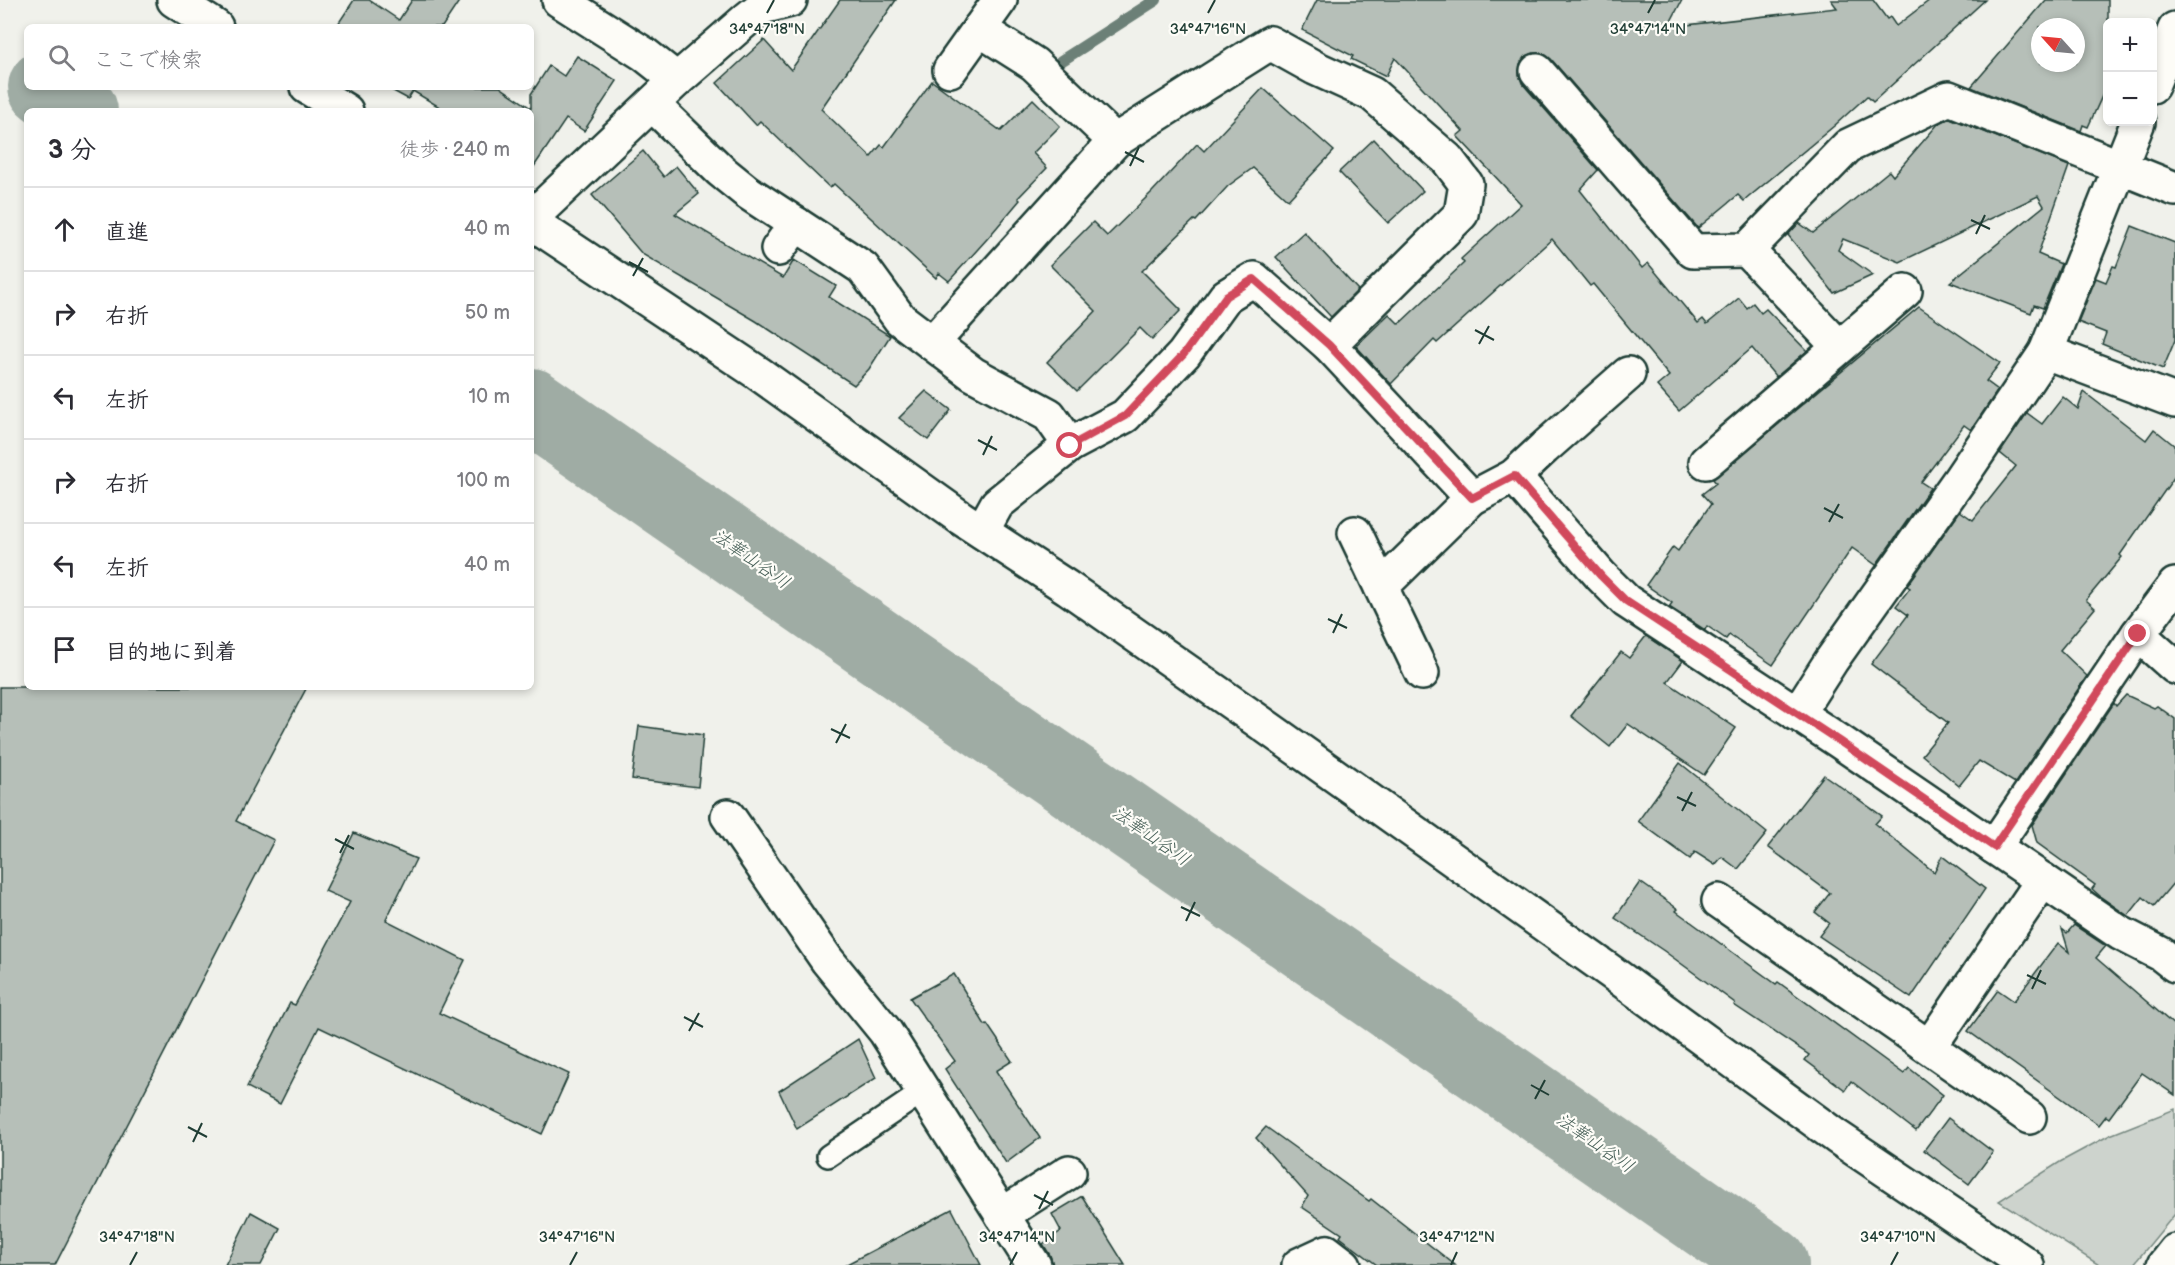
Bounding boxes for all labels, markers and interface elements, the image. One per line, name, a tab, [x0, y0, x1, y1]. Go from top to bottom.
north arrow	[2031, 18, 2085, 72]
map controls	[2103, 18, 2157, 126]
button: +	[2103, 18, 2157, 72]
text: 34°47'18"N	[729, 20, 805, 39]
text: 34°47'16"N	[1170, 20, 1246, 39]
text: 34°47'14"N	[1610, 20, 1686, 39]
search box	[24, 24, 534, 90]
icon: search	[45, 41, 78, 74]
text: ここで検索	[93, 47, 203, 74]
button: −	[2103, 72, 2157, 126]
text: 3 分	[48, 135, 96, 166]
text: 徒歩 · 240 m	[400, 138, 510, 162]
icon: ahead	[48, 213, 81, 246]
text: 40 m	[464, 217, 510, 241]
text: 直進	[105, 219, 149, 246]
icon: right	[48, 297, 81, 330]
text: 50 m	[465, 301, 510, 325]
text: 右折	[105, 303, 149, 330]
icon: left	[48, 381, 81, 414]
text: 10 m	[469, 385, 510, 409]
text: 左折	[105, 387, 149, 414]
route start	[1056, 432, 1082, 458]
icon: right	[48, 465, 81, 498]
text: 100 m	[457, 469, 510, 493]
text: 右折	[105, 471, 149, 498]
water label: 法華山谷川	[708, 525, 794, 593]
icon: left	[48, 549, 81, 582]
text: 40 m	[464, 553, 510, 577]
text: 左折	[105, 555, 149, 582]
route end	[2124, 620, 2150, 646]
icon: arrive	[48, 633, 81, 666]
text: 目的地に到着	[105, 639, 237, 666]
water label: 法華山谷川	[1108, 802, 1194, 870]
water label: 法華山谷川	[1552, 1109, 1638, 1177]
text: 34°47'18"N	[99, 1228, 175, 1247]
text: 34°47'16"N	[539, 1228, 615, 1247]
text: 34°47'14"N	[979, 1228, 1055, 1247]
text: 34°47'12"N	[1419, 1228, 1495, 1247]
text: 34°47'10"N	[1860, 1228, 1936, 1247]

